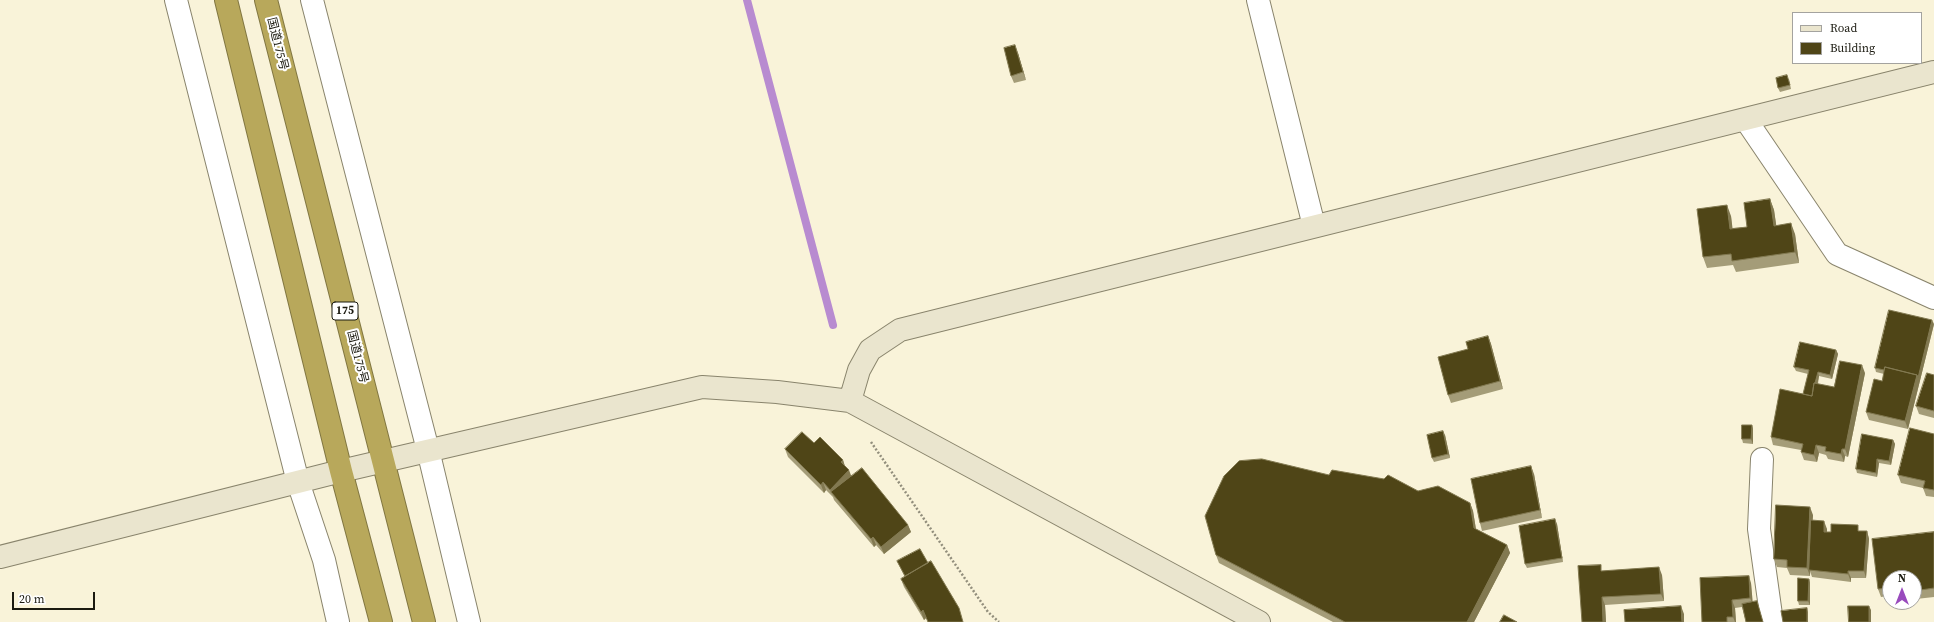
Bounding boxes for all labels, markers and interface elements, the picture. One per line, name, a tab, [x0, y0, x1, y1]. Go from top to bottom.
legend	[1792, 12, 1922, 64]
street label: 国道175号	[263, 16, 291, 72]
text: Road	[1830, 20, 1857, 36]
text: Building	[1830, 40, 1875, 56]
road number: 175	[332, 302, 358, 320]
street label: 国道175号	[343, 329, 371, 385]
north arrow	[1882, 570, 1922, 610]
text: N	[1898, 571, 1906, 586]
scale bar	[14, 584, 97, 610]
text: 20 m	[19, 591, 45, 607]

